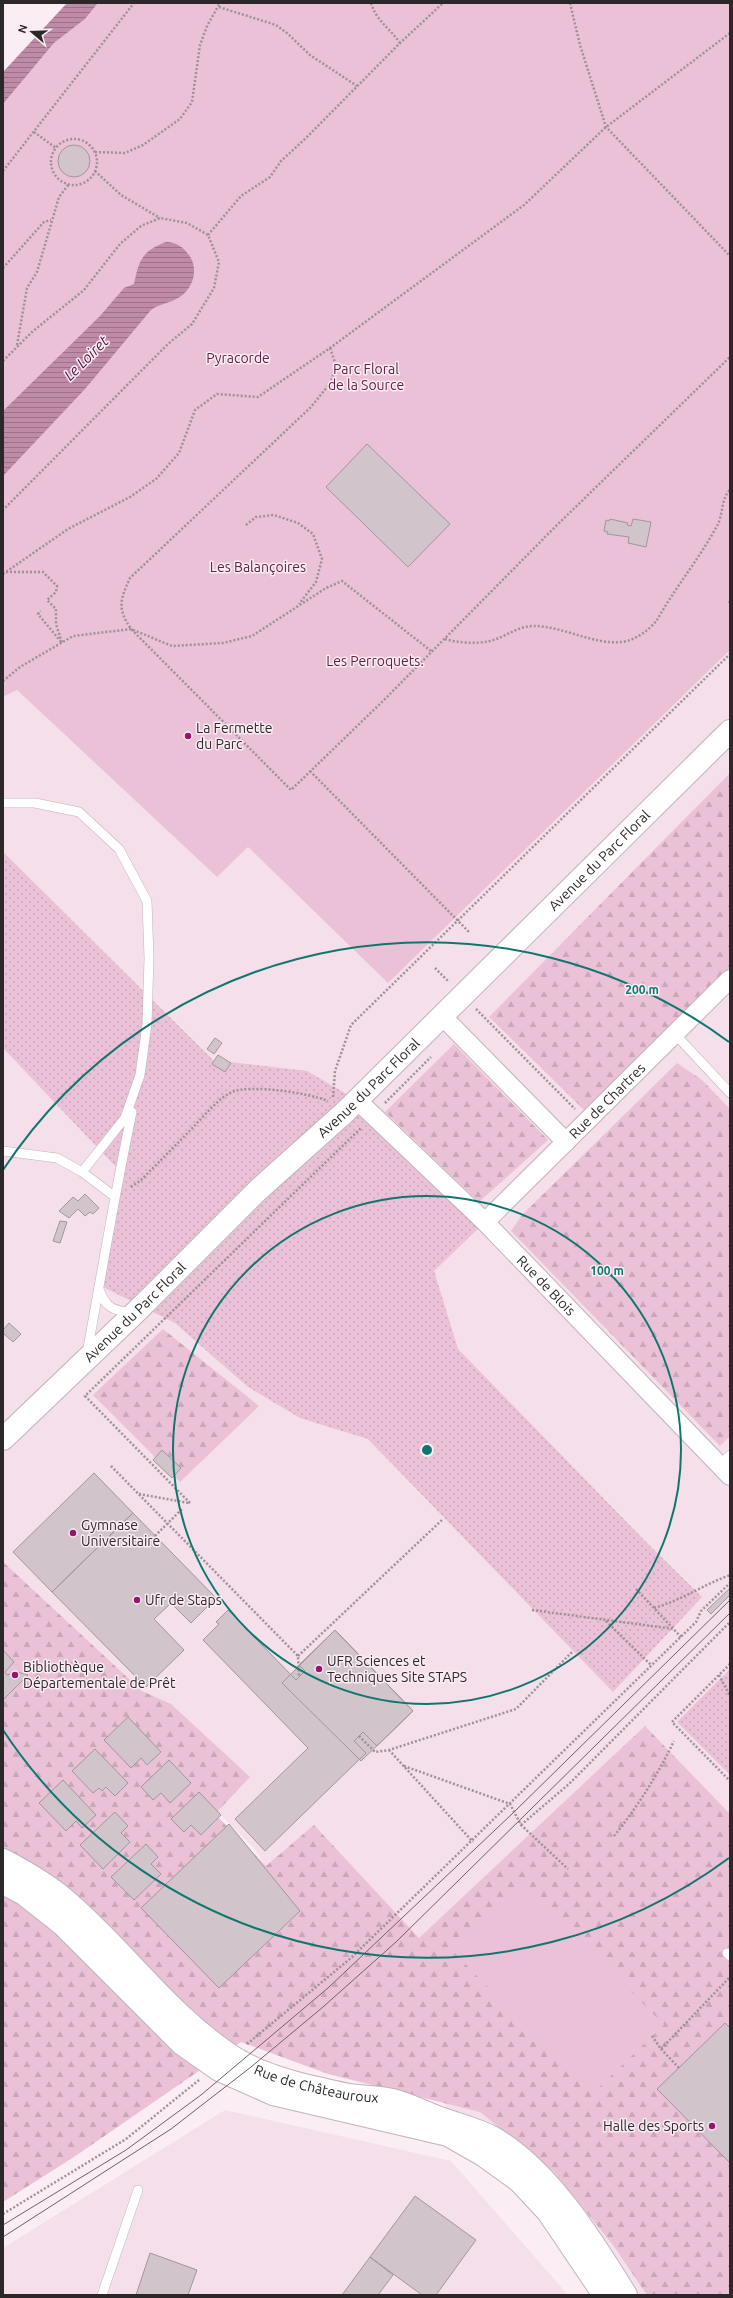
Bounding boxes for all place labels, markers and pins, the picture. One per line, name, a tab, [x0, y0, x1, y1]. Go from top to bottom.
place label: La Fermette du Parc	[196, 720, 272, 752]
marker: La Fermette du Parc	[183, 731, 193, 741]
centre of rings	[420, 1443, 434, 1457]
place label: Gymnase Universitaire	[81, 1517, 160, 1549]
marker: Gymnase Universitaire	[68, 1528, 78, 1538]
place label: Ufr de Staps	[145, 1592, 222, 1608]
marker: Ufr de Staps	[132, 1595, 142, 1605]
place label: UFR Sciences et Techniques Site STAPS	[327, 1653, 467, 1685]
place label: Bibliothèque Départementale de Prêt	[23, 1659, 176, 1691]
marker: UFR Sciences et Techniques Site STAPS	[314, 1664, 324, 1674]
marker: Bibliothèque Départementale de Prêt	[10, 1670, 20, 1680]
place label: Halle des Sports	[603, 2118, 704, 2134]
marker: Halle des Sports	[707, 2121, 717, 2131]

